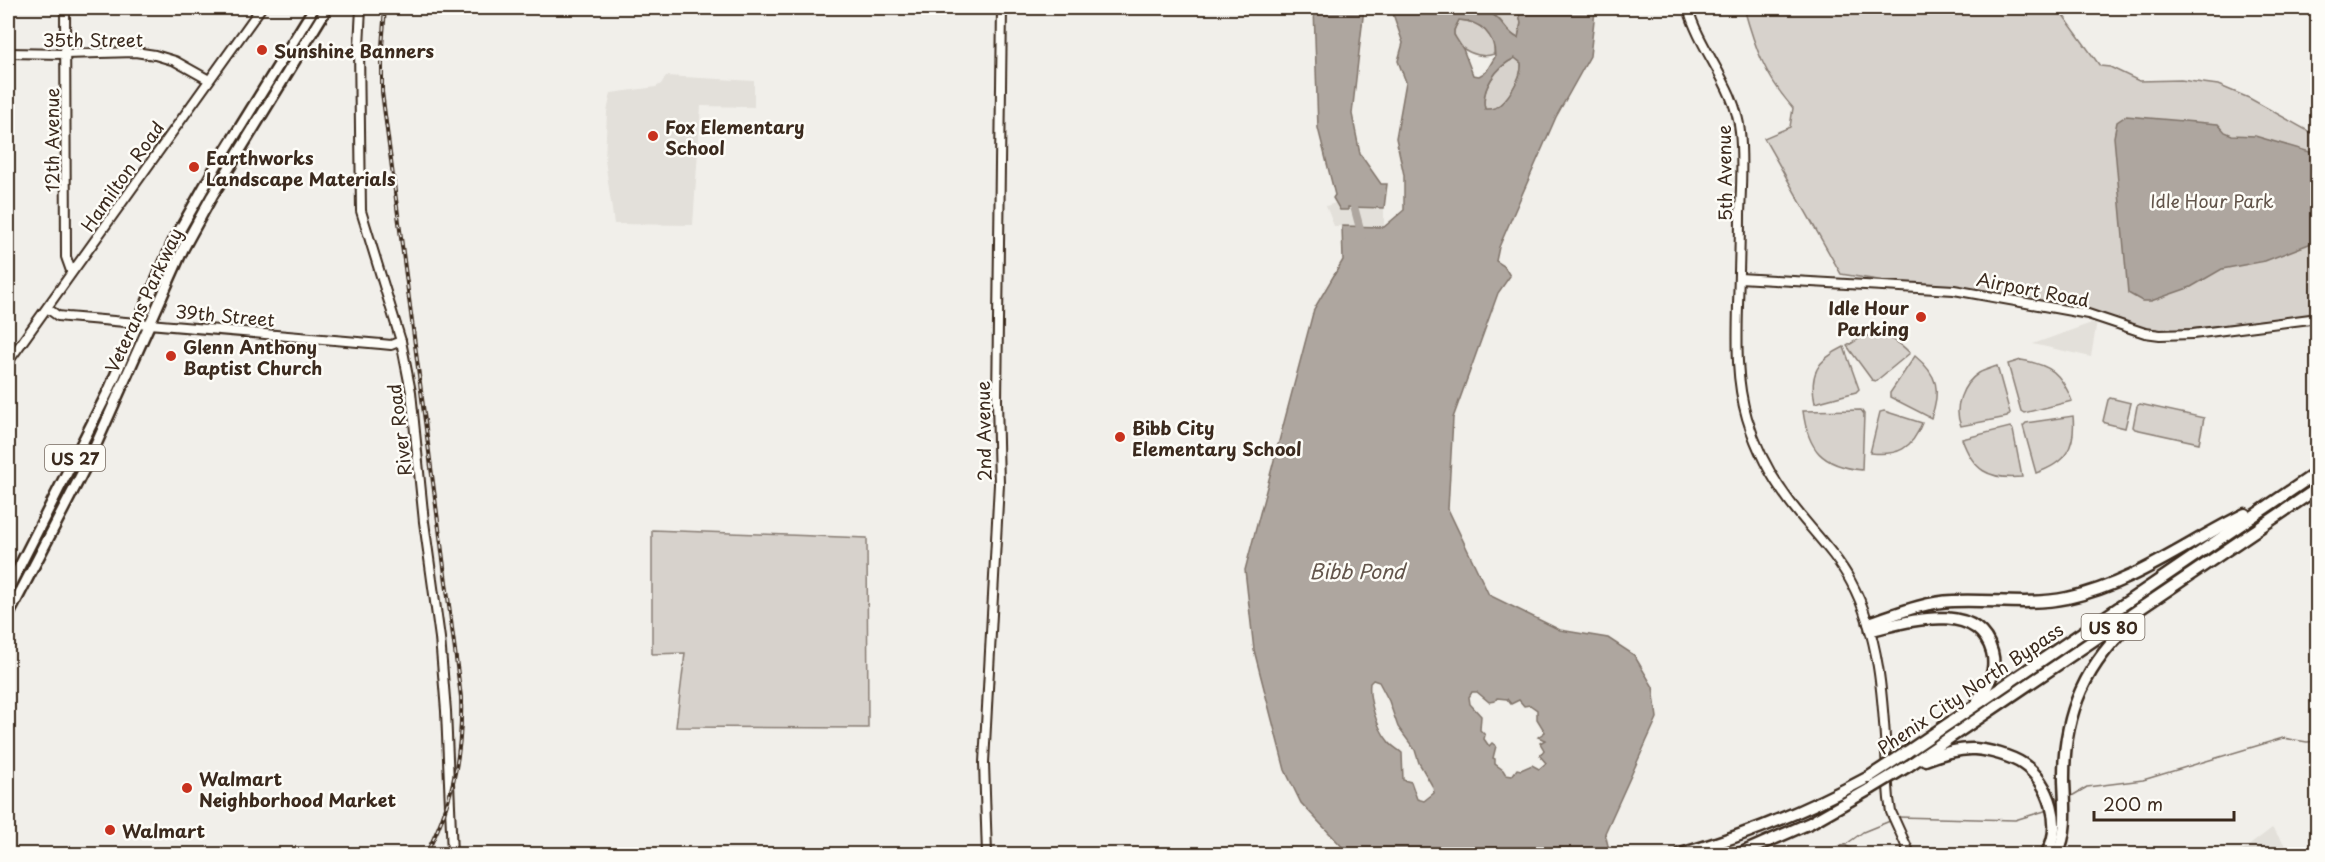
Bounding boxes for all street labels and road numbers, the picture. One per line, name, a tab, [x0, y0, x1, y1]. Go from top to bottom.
street label: 35th Street	[43, 26, 143, 53]
street label: 12th Avenue	[38, 88, 65, 192]
street label: Hamilton Road	[74, 115, 170, 237]
street label: 5th Avenue	[1710, 124, 1738, 221]
street label: Veterans Parkway	[98, 223, 188, 377]
street label: Airport Road	[1974, 265, 2092, 313]
street label: 39th Street	[174, 297, 276, 333]
street label: 2nd Avenue	[969, 380, 997, 481]
street label: River Road	[380, 382, 418, 478]
road number: US 27	[45, 445, 105, 471]
road number: US 80	[2082, 614, 2144, 640]
street label: Phenix City North Bypass	[1872, 615, 2068, 761]

